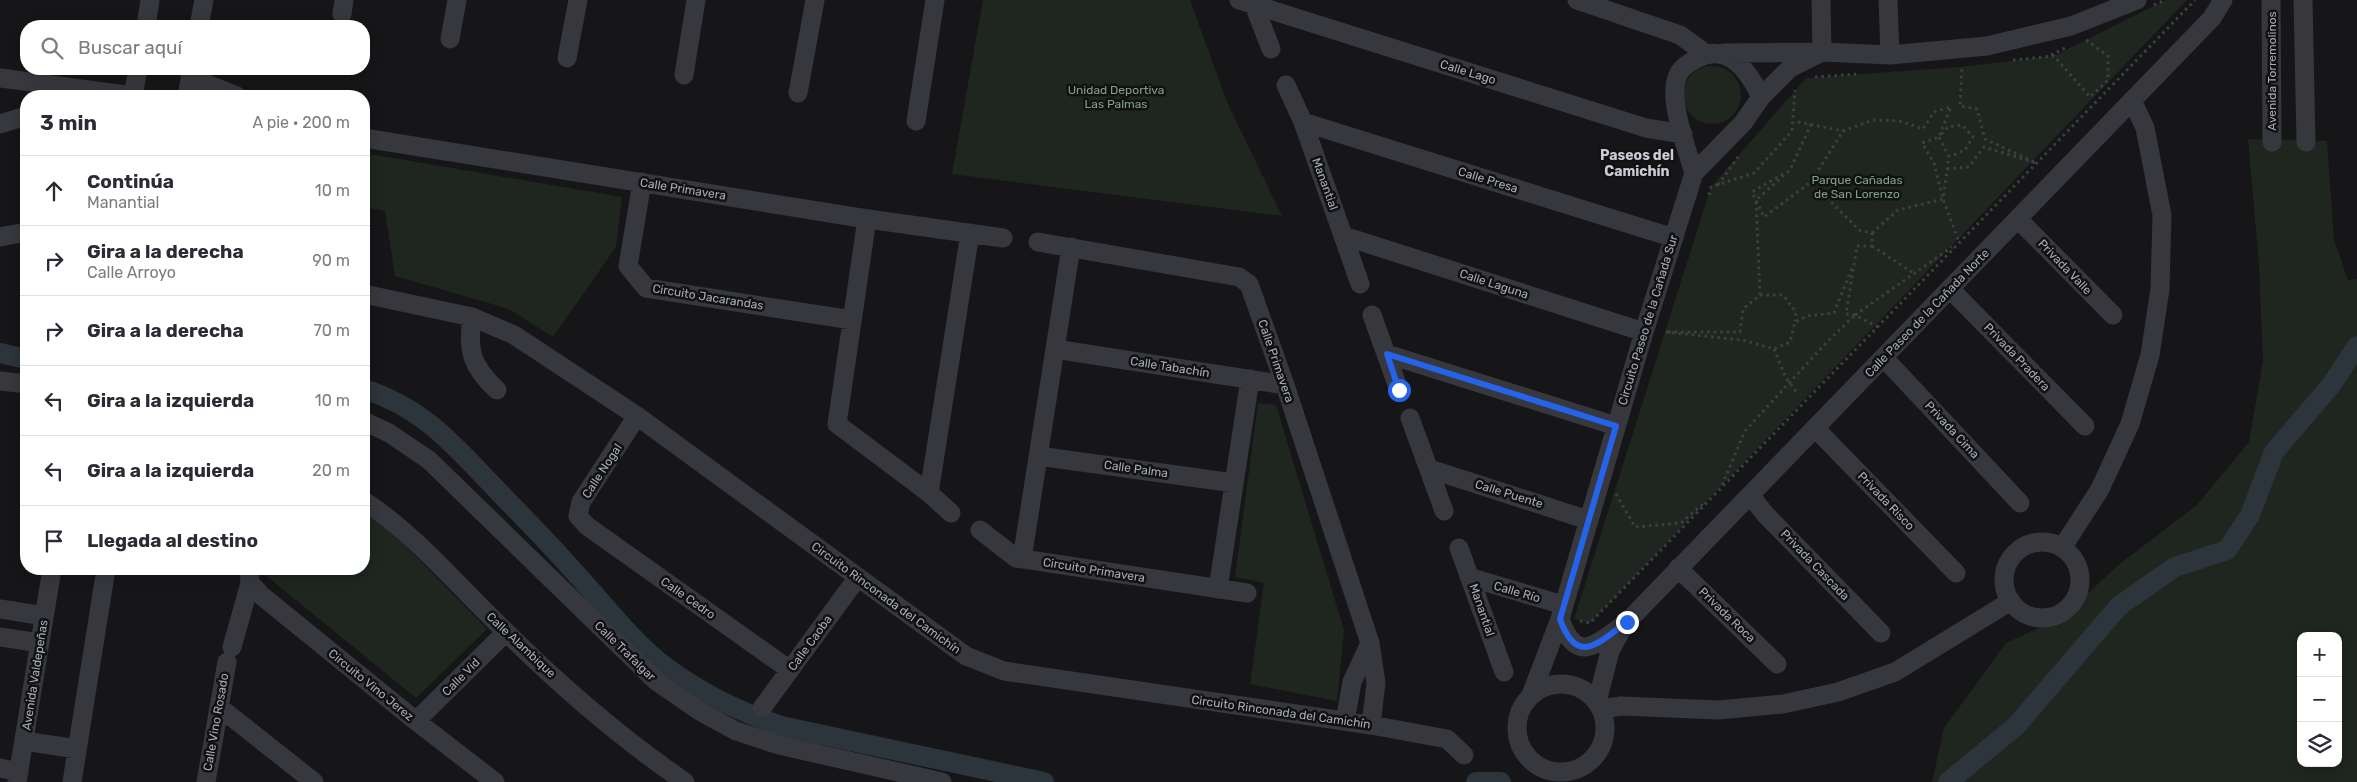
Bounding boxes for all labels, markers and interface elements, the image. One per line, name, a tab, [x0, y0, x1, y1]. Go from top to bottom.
street label: Avenida Torremolinos	[2265, 11, 2279, 131]
search box	[20, 20, 370, 75]
icon: search	[38, 34, 66, 62]
text: Buscar aquí	[78, 36, 182, 59]
street label: Calle Lago	[1438, 57, 1498, 87]
park label: Unidad Deportiva Las Palmas	[1068, 83, 1164, 111]
text: 3 min	[40, 110, 97, 135]
text: A pie · 200 m	[252, 113, 350, 132]
district label: Paseos del Camichín	[1600, 147, 1674, 180]
street label: Manantial	[1309, 156, 1341, 212]
street label: Calle Presa	[1456, 164, 1520, 196]
text: Continúa	[87, 170, 174, 193]
park label: Parque Cañadas de San Lorenzo	[1811, 173, 1903, 201]
street label: Calle Primavera	[639, 175, 727, 203]
icon: ahead	[40, 177, 68, 205]
text: 10 m	[315, 181, 350, 200]
text: Manantial	[87, 193, 160, 212]
street label: Circuito Paseo de la Cañada Sur	[1615, 233, 1681, 407]
street label: Privada Valle	[2035, 237, 2095, 298]
text: Gira a la derecha	[87, 240, 244, 263]
street label: Calle Paseo de la Cañada Norte	[1862, 246, 1992, 380]
icon: right	[40, 247, 68, 275]
text: 90 m	[312, 251, 350, 270]
text: Calle Arroyo	[87, 263, 176, 282]
street label: Calle Laguna	[1458, 266, 1530, 302]
street label: Circuito Jacarandas	[651, 281, 765, 313]
icon: right	[40, 317, 68, 345]
street label: Calle Primavera	[1255, 318, 1297, 404]
text: Gira a la derecha	[87, 319, 244, 342]
street label: Privada Pradera	[1981, 320, 2053, 394]
text: 70 m	[313, 321, 350, 340]
street label: Calle Tabachín	[1129, 354, 1211, 380]
route start	[1388, 379, 1411, 402]
icon: left	[40, 387, 68, 415]
text: Gira a la izquierda	[87, 389, 254, 412]
text: 10 m	[315, 391, 350, 410]
street label: Privada Cima	[1922, 398, 1982, 462]
street label: Calle Nogal	[579, 441, 625, 501]
icon: left	[40, 457, 68, 485]
street label: Calle Palma	[1103, 458, 1169, 480]
text: Gira a la izquierda	[87, 459, 254, 482]
text: 20 m	[312, 461, 350, 480]
street label: Privada Risco	[1855, 469, 1917, 533]
street label: Calle Puente	[1473, 477, 1545, 511]
icon: arrive	[40, 527, 68, 555]
street label: Privada Cascada	[1778, 527, 1852, 603]
text: Llegada al destino	[87, 529, 258, 552]
street label: Circuito Rinconada del Camichín	[809, 539, 963, 657]
street label: Circuito Primavera	[1042, 555, 1146, 585]
street label: Calle Cedro	[658, 574, 718, 622]
street label: Calle Río	[1492, 579, 1542, 605]
street label: Manantial	[1467, 582, 1497, 638]
street label: Privada Roca	[1696, 585, 1758, 645]
street label: Calle Alambique	[484, 609, 559, 681]
route end	[1616, 611, 1639, 634]
street label: Calle Caoba	[785, 612, 835, 674]
street label: Calle Trafalgar	[592, 618, 659, 684]
street label: Avenida Valdepeñas	[19, 619, 51, 731]
map controls	[2297, 632, 2342, 767]
button: +	[2297, 632, 2342, 677]
street label: Circuito Vino Jerez	[326, 646, 416, 724]
street label: Calle Vid	[439, 655, 483, 699]
street label: Calle Vino Rosado	[201, 672, 232, 772]
button: −	[2297, 677, 2342, 722]
street label: Circuito Rinconada del Camichín	[1191, 692, 1371, 732]
button: layers	[2297, 722, 2342, 767]

